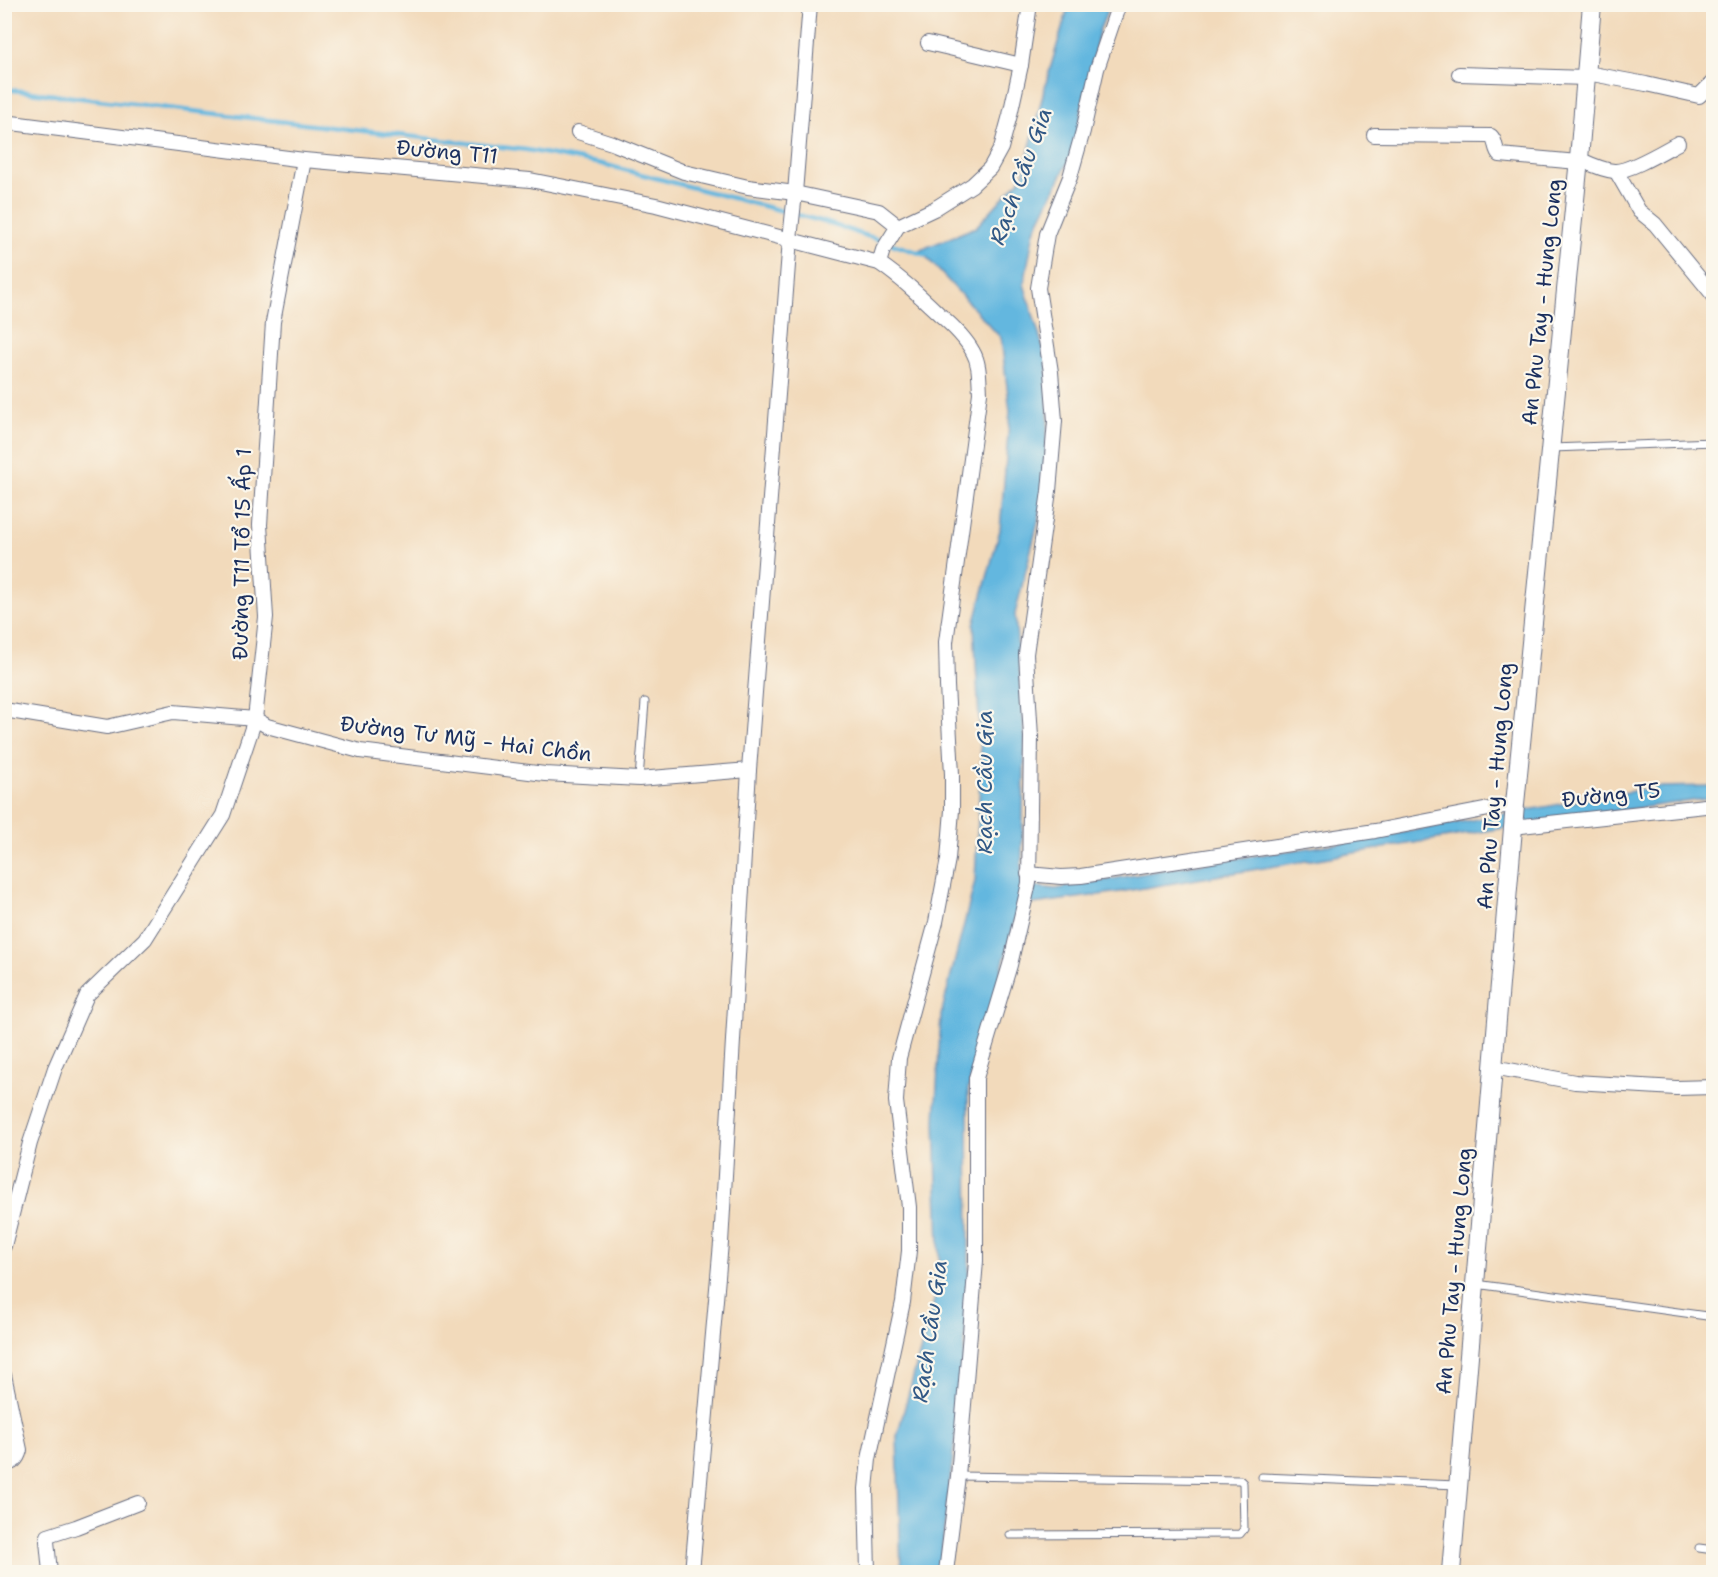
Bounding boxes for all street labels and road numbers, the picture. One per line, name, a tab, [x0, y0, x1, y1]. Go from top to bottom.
street label: Đường T11	[395, 134, 499, 170]
street label: An Phu Tay - Hung Long	[1515, 177, 1569, 427]
street label: Đường T11 Tổ 15 Ấp 1	[223, 448, 258, 660]
street label: An Phu Tay - Hung Long	[1470, 661, 1520, 911]
street label: Đường Tư Mỹ - Hai Chồn	[339, 710, 594, 768]
street label: Đường T5	[1560, 776, 1662, 814]
street label: An Phu Tay - Hung Long	[1429, 1146, 1479, 1396]

